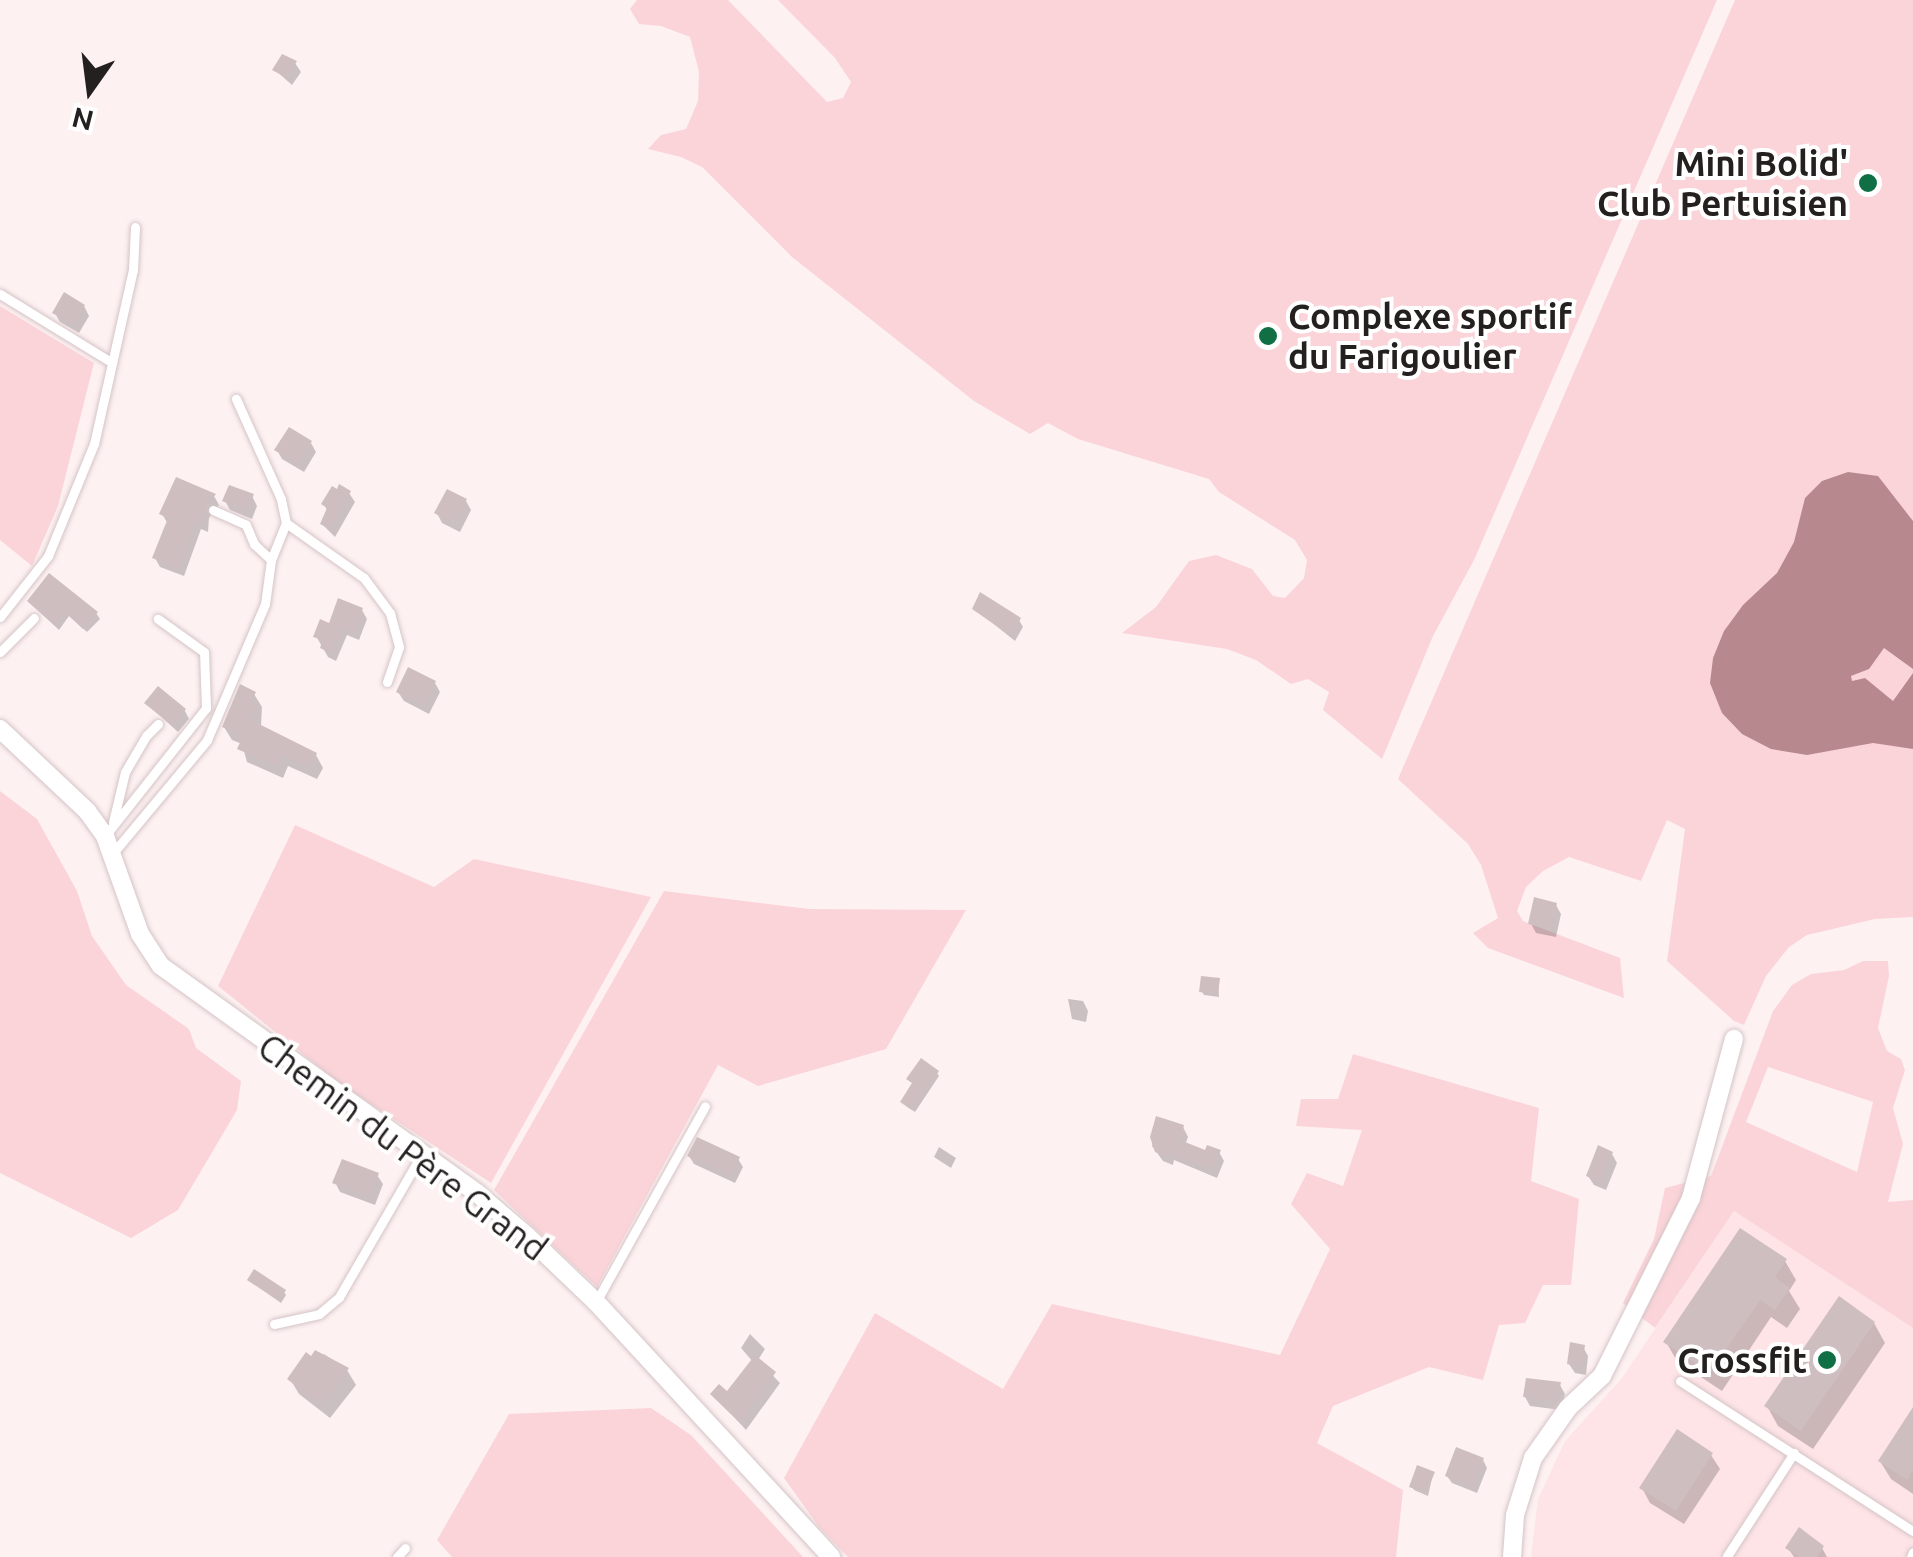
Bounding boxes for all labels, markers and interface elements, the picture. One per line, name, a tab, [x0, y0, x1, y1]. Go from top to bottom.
north arrow	[40, 40, 140, 140]
text: N	[69, 102, 97, 137]
place label: Mini Bolid' Club Pertuisien	[1597, 142, 1848, 224]
marker: Mini Bolid' Club Pertuisien	[1857, 172, 1879, 194]
place label: Complexe sportif du Farigoulier	[1288, 295, 1572, 377]
marker: Complexe sportif du Farigoulier	[1257, 325, 1279, 347]
street label: Chemin du Père Grand	[250, 1025, 556, 1269]
place label: Crossfit	[1677, 1339, 1807, 1381]
marker: Crossfit	[1816, 1349, 1838, 1371]

